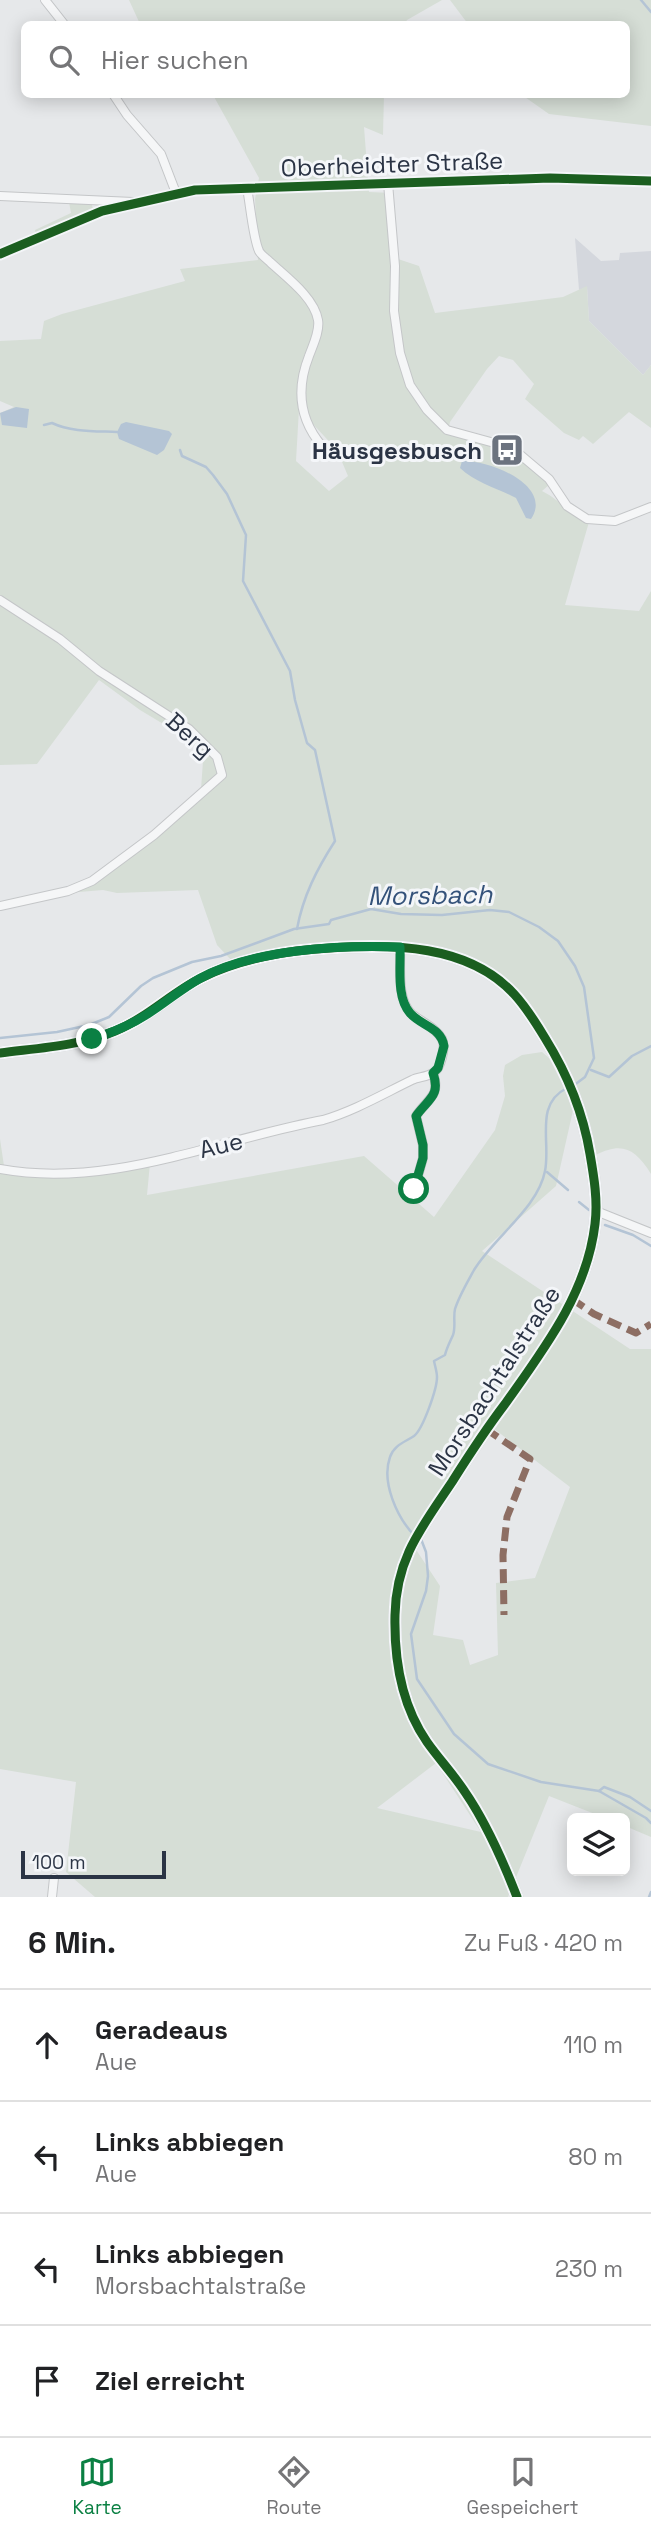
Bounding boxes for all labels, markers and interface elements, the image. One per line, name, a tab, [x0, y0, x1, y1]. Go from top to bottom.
search box	[21, 21, 630, 98]
icon: search	[45, 41, 83, 79]
text: Hier suchen	[101, 43, 249, 77]
street label: Oberheidter Straße	[280, 145, 504, 183]
bus stop icon: Häusgesbusch	[488, 431, 526, 469]
place label: Häusgesbusch	[312, 435, 482, 466]
street label: Berg	[160, 705, 220, 765]
water label: Morsbach	[367, 877, 494, 913]
route end	[76, 1023, 107, 1054]
street label: Aue	[196, 1125, 246, 1165]
route start	[398, 1173, 429, 1204]
street label: Morsbachtalstraße	[421, 1280, 567, 1482]
map controls	[567, 1813, 630, 1876]
button: layers	[567, 1813, 630, 1876]
scale bar	[21, 1848, 166, 1880]
text: 100 m	[32, 1850, 86, 1875]
text: 6 Min.	[28, 1923, 116, 1962]
text: Zu Fuß · 420 m	[464, 1928, 623, 1958]
text: Geradeaus	[95, 2013, 228, 2047]
icon: ahead	[28, 2026, 66, 2064]
text: 110 m	[563, 2030, 623, 2060]
text: Aue	[95, 2047, 137, 2077]
text: Links abbiegen	[95, 2125, 284, 2159]
icon: left	[28, 2138, 66, 2176]
text: 80 m	[568, 2142, 623, 2172]
text: Aue	[95, 2159, 137, 2189]
text: Links abbiegen	[95, 2237, 284, 2271]
icon: left	[28, 2250, 66, 2288]
text: 230 m	[555, 2254, 623, 2284]
text: Morsbachtalstraße	[95, 2271, 306, 2301]
icon: arrive	[28, 2362, 66, 2400]
text: Ziel erreicht	[95, 2364, 245, 2398]
tab: Karte	[72, 2453, 122, 2520]
tab: Route	[267, 2453, 322, 2520]
tab: Gespeichert	[466, 2453, 579, 2520]

